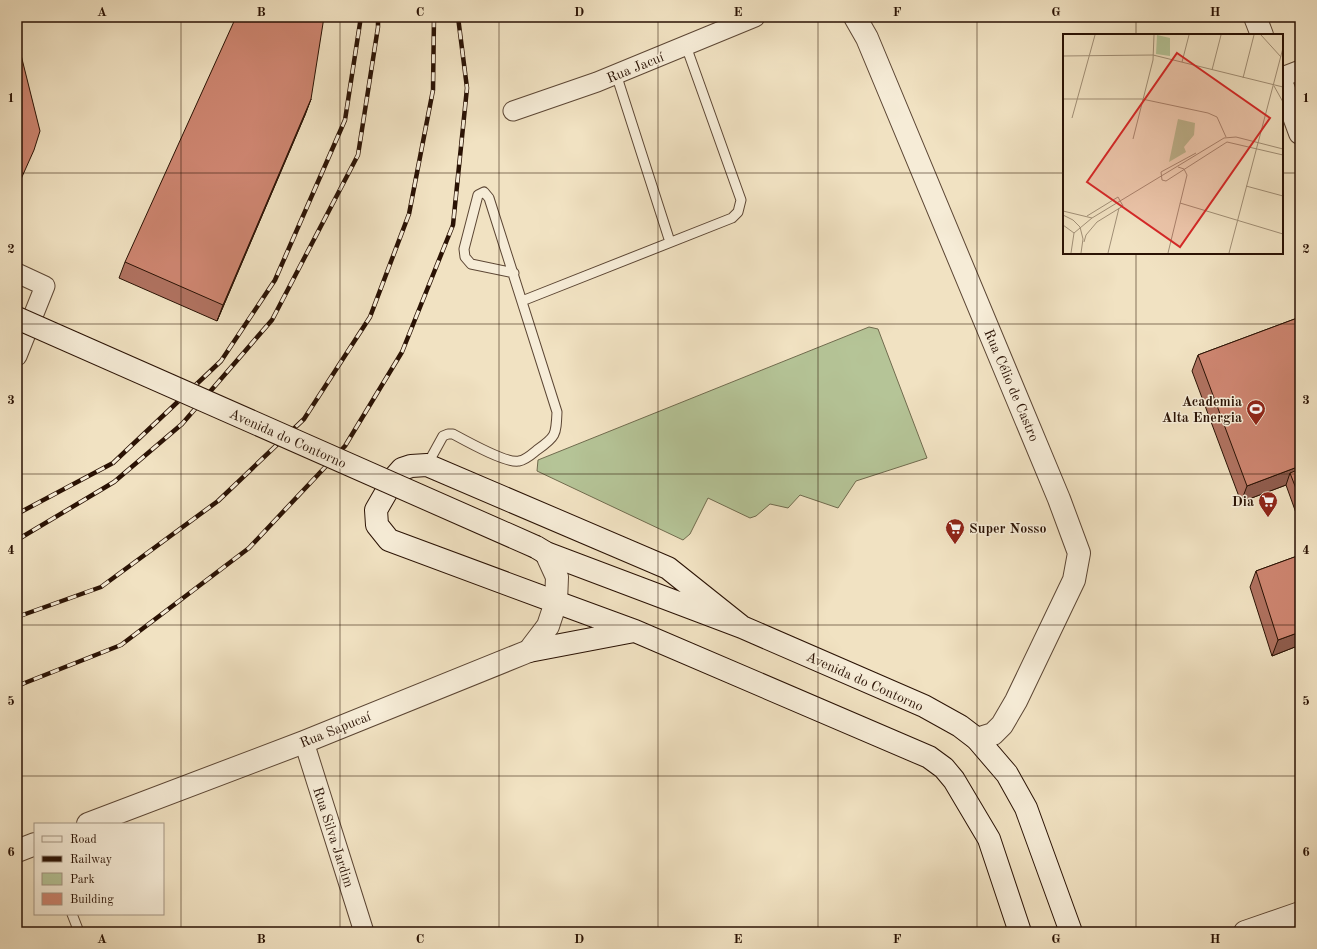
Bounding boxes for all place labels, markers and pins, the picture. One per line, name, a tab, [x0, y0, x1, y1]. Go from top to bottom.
place label: Academia Alta Energia	[1162, 395, 1242, 425]
sports icon: Academia Alta Energia	[1245, 398, 1267, 426]
supermarket icon: Dia	[1257, 490, 1279, 518]
place label: Dia	[1232, 495, 1254, 509]
supermarket icon: Super Nosso	[944, 517, 966, 545]
place label: Super Nosso	[969, 522, 1046, 536]

